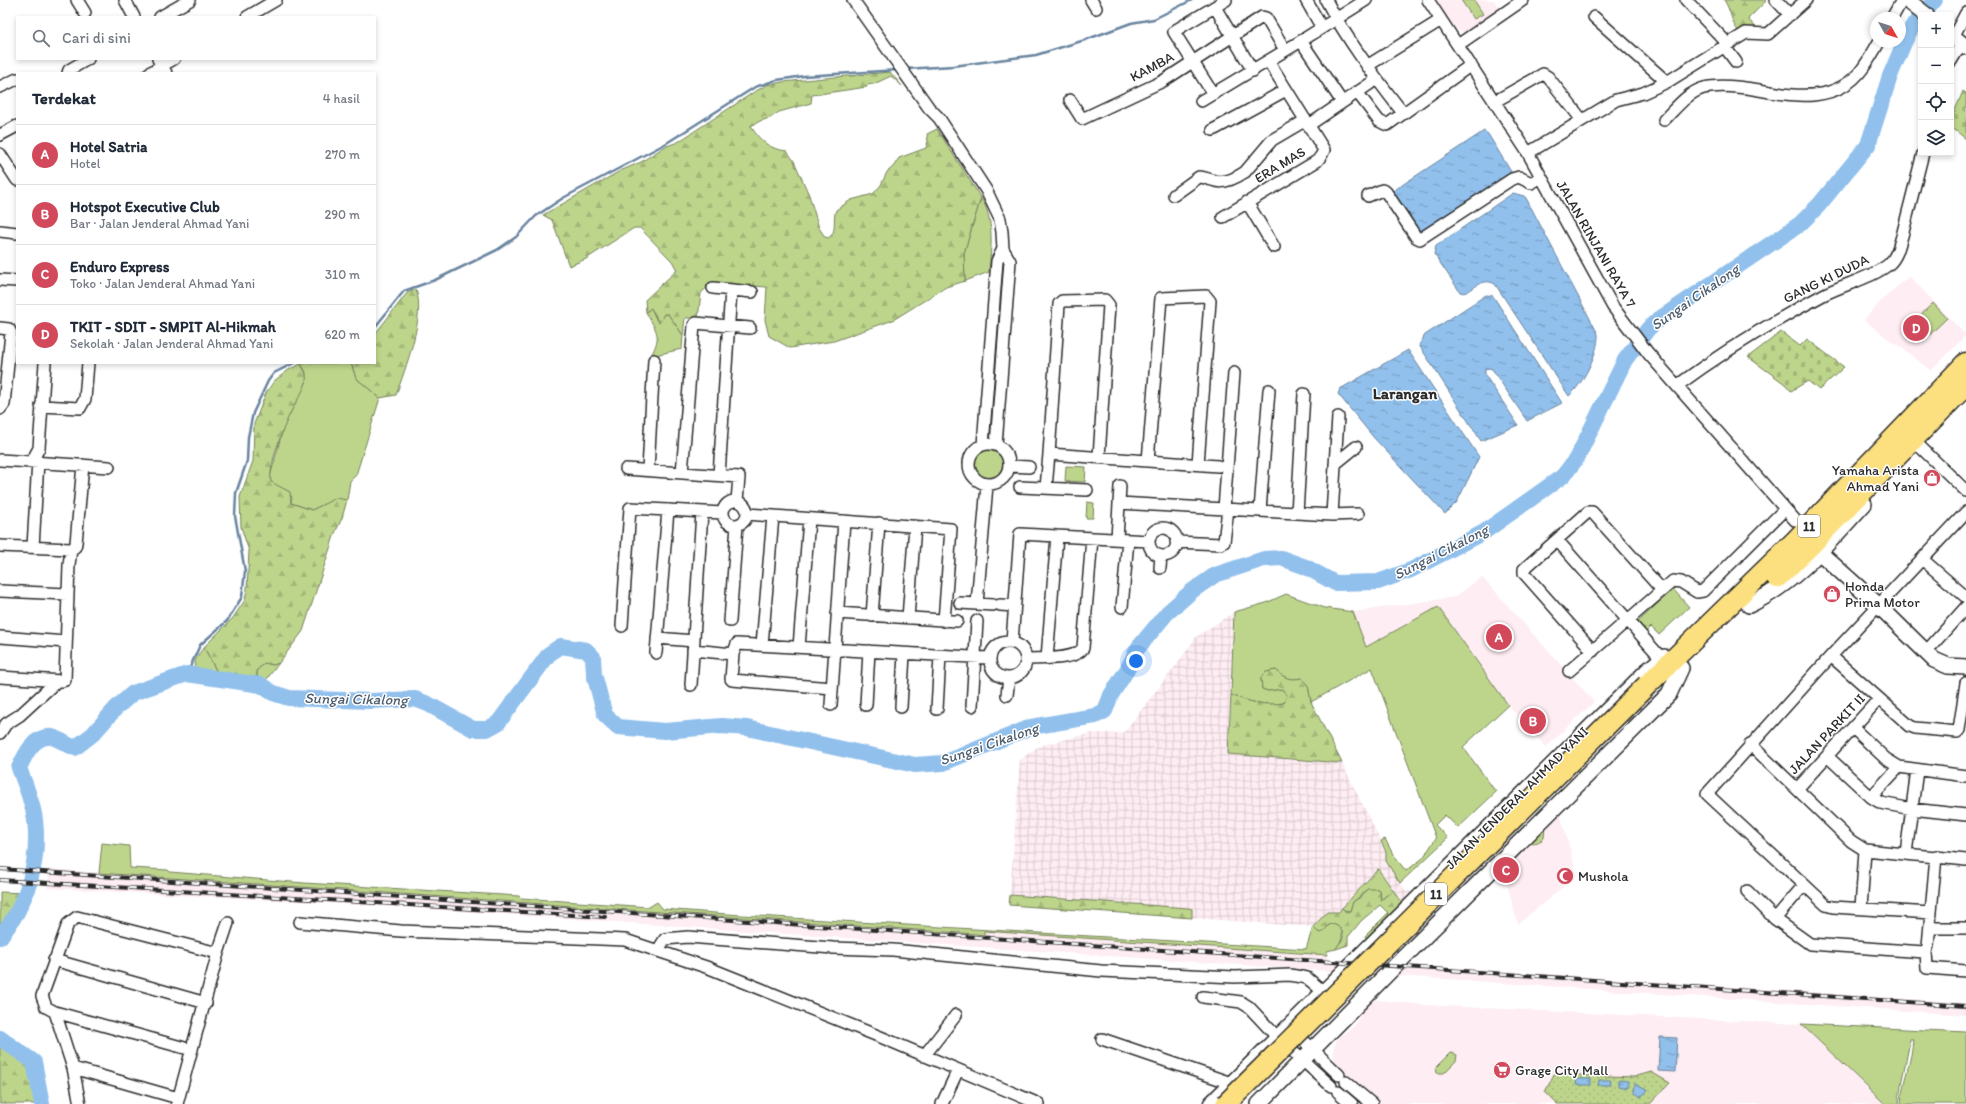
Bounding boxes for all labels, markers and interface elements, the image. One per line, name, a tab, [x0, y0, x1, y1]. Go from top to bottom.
north arrow	[1870, 12, 1906, 48]
map controls	[1918, 12, 1954, 156]
button: +	[1918, 12, 1954, 48]
search box	[16, 16, 376, 60]
icon: search	[30, 27, 52, 49]
text: Cari di sini	[62, 29, 131, 47]
street label: KAMBA	[1127, 48, 1177, 86]
button: −	[1918, 48, 1954, 84]
button: locate	[1918, 84, 1954, 120]
text: Terdekat	[32, 88, 96, 108]
text: 4 hasil	[323, 91, 360, 106]
button: layers	[1918, 120, 1954, 156]
text: Hotel Satria	[70, 138, 147, 156]
street label: ERA MAS	[1251, 143, 1309, 187]
text: A	[41, 147, 49, 162]
text: 270 m	[325, 147, 360, 162]
text: Hotel	[70, 156, 100, 171]
street label: JALAN RINJANI RAYA 7	[1553, 177, 1639, 311]
text: Hotspot Executive Club	[70, 198, 220, 216]
text: B	[41, 207, 49, 222]
text: 290 m	[324, 207, 360, 222]
text: Bar · Jalan Jenderal Ahmad Yani	[70, 216, 249, 231]
street label: GANG KI DUDA	[1781, 251, 1872, 307]
text: Enduro Express	[70, 258, 169, 276]
water label: Sungai Cikalong	[1647, 259, 1744, 334]
text: C	[41, 267, 49, 282]
text: 310 m	[325, 267, 360, 282]
text: Toko · Jalan Jenderal Ahmad Yani	[70, 276, 255, 291]
pin: D	[1903, 313, 1929, 343]
text: TKIT - SDIT - SMPIT Al-Hikmah	[70, 318, 276, 336]
text: D	[41, 327, 49, 342]
text: 620 m	[324, 327, 360, 342]
text: Sekolah · Jalan Jenderal Ahmad Yani	[70, 336, 273, 351]
district label: Larangan	[1373, 384, 1438, 404]
place label: Yamaha Arista Ahmad Yani	[1832, 462, 1919, 495]
shop icon: Yamaha Arista Ahmad Yani	[1922, 468, 1942, 488]
road number: 11	[1798, 515, 1820, 537]
water label: Sungai Cikalong	[1391, 519, 1493, 584]
place label: Honda Prima Motor	[1845, 578, 1920, 611]
shop icon: Honda Prima Motor	[1822, 584, 1842, 604]
pin: A	[1486, 622, 1512, 652]
your location	[1126, 651, 1146, 671]
water label: Sungai Cikalong	[304, 689, 410, 709]
street label: JALAN PARKIT II	[1785, 690, 1869, 778]
pin: B	[1520, 706, 1546, 736]
water label: Sungai Cikalong	[937, 718, 1043, 769]
street label: JALAN JENDERAL AHMAD YANI	[1442, 723, 1592, 873]
pin: C	[1493, 855, 1519, 885]
mosque icon: Mushola	[1555, 866, 1575, 886]
place label: Mushola	[1578, 868, 1629, 885]
road number: 11	[1425, 883, 1447, 905]
supermarket icon: Grage City Mall	[1492, 1060, 1512, 1080]
place label: Grage City Mall	[1515, 1062, 1608, 1079]

